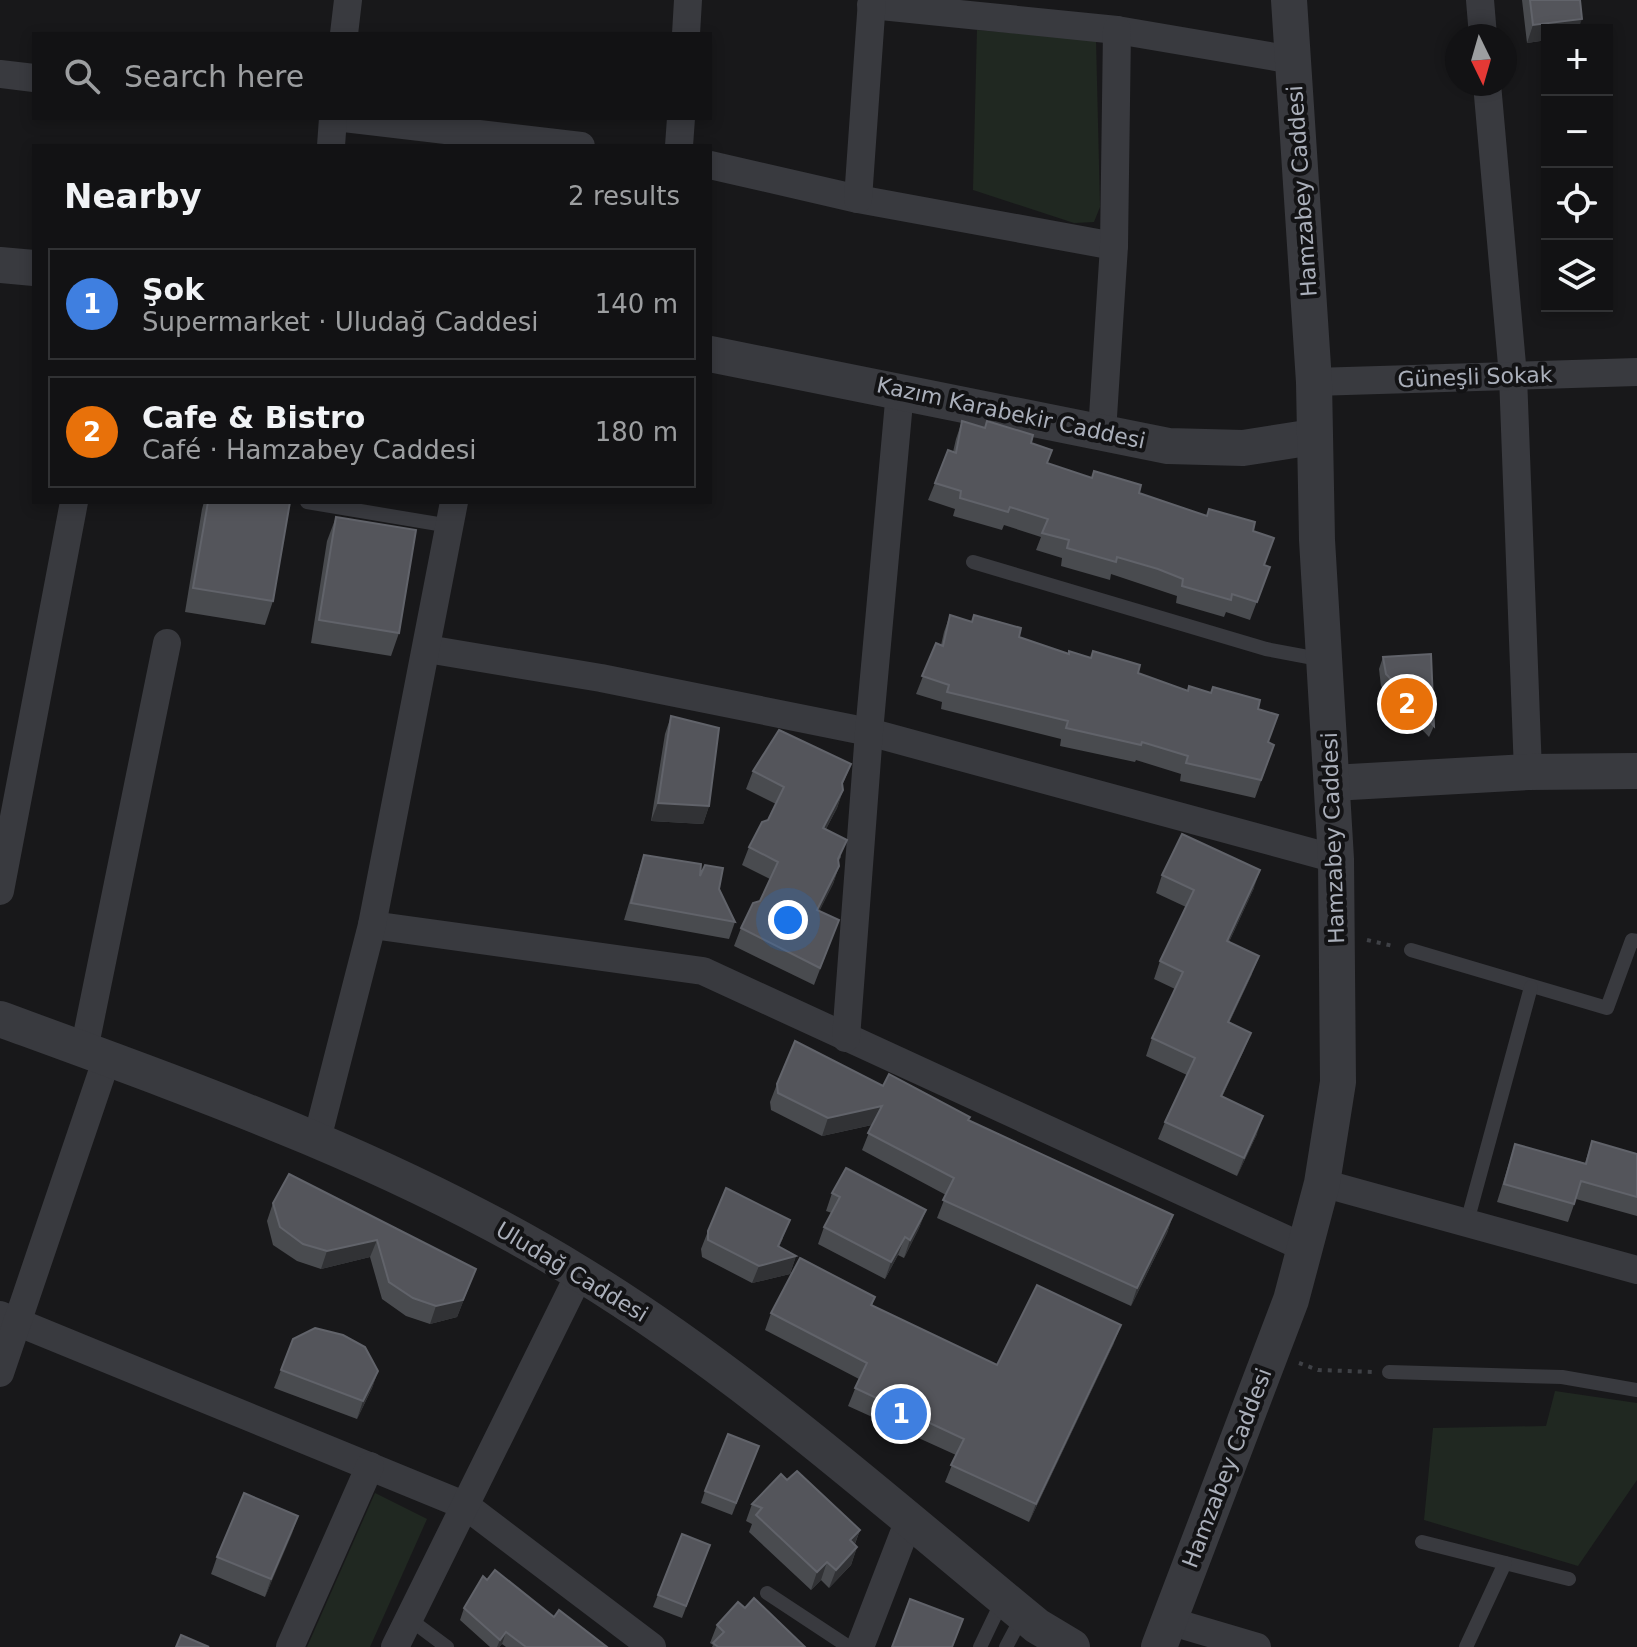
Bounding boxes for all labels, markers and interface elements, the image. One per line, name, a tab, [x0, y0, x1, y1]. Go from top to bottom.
north arrow	[1445, 24, 1517, 96]
map controls	[1541, 24, 1613, 312]
button: +	[1541, 24, 1613, 96]
search box	[32, 32, 712, 120]
icon: search	[60, 54, 104, 98]
text: Search here	[124, 59, 304, 94]
street label: Hamzabey Caddesi	[1282, 84, 1322, 298]
button: −	[1541, 96, 1613, 168]
button: locate	[1541, 168, 1613, 240]
text: Nearby	[64, 176, 202, 216]
text: 2 results	[568, 181, 680, 211]
button: layers	[1541, 240, 1613, 312]
text: Şok	[142, 272, 204, 307]
text: 1	[83, 289, 101, 319]
text: 140 m	[595, 289, 678, 319]
text: Supermarket · Uludağ Caddesi	[142, 307, 539, 337]
street label: Güneşli Sokak	[1397, 362, 1553, 392]
street label: Kazım Karabekir Caddesi	[874, 372, 1148, 454]
text: Cafe & Bistro	[142, 400, 365, 435]
text: 2	[83, 417, 101, 447]
text: 180 m	[595, 417, 678, 447]
text: Café · Hamzabey Caddesi	[142, 435, 476, 465]
pin: 2	[1381, 674, 1433, 734]
street label: Hamzabey Caddesi	[1317, 732, 1349, 944]
your location	[768, 900, 808, 940]
street label: Uludağ Caddesi	[492, 1217, 652, 1327]
street label: Hamzabey Caddesi	[1177, 1365, 1277, 1571]
pin: 1	[875, 1384, 927, 1444]

